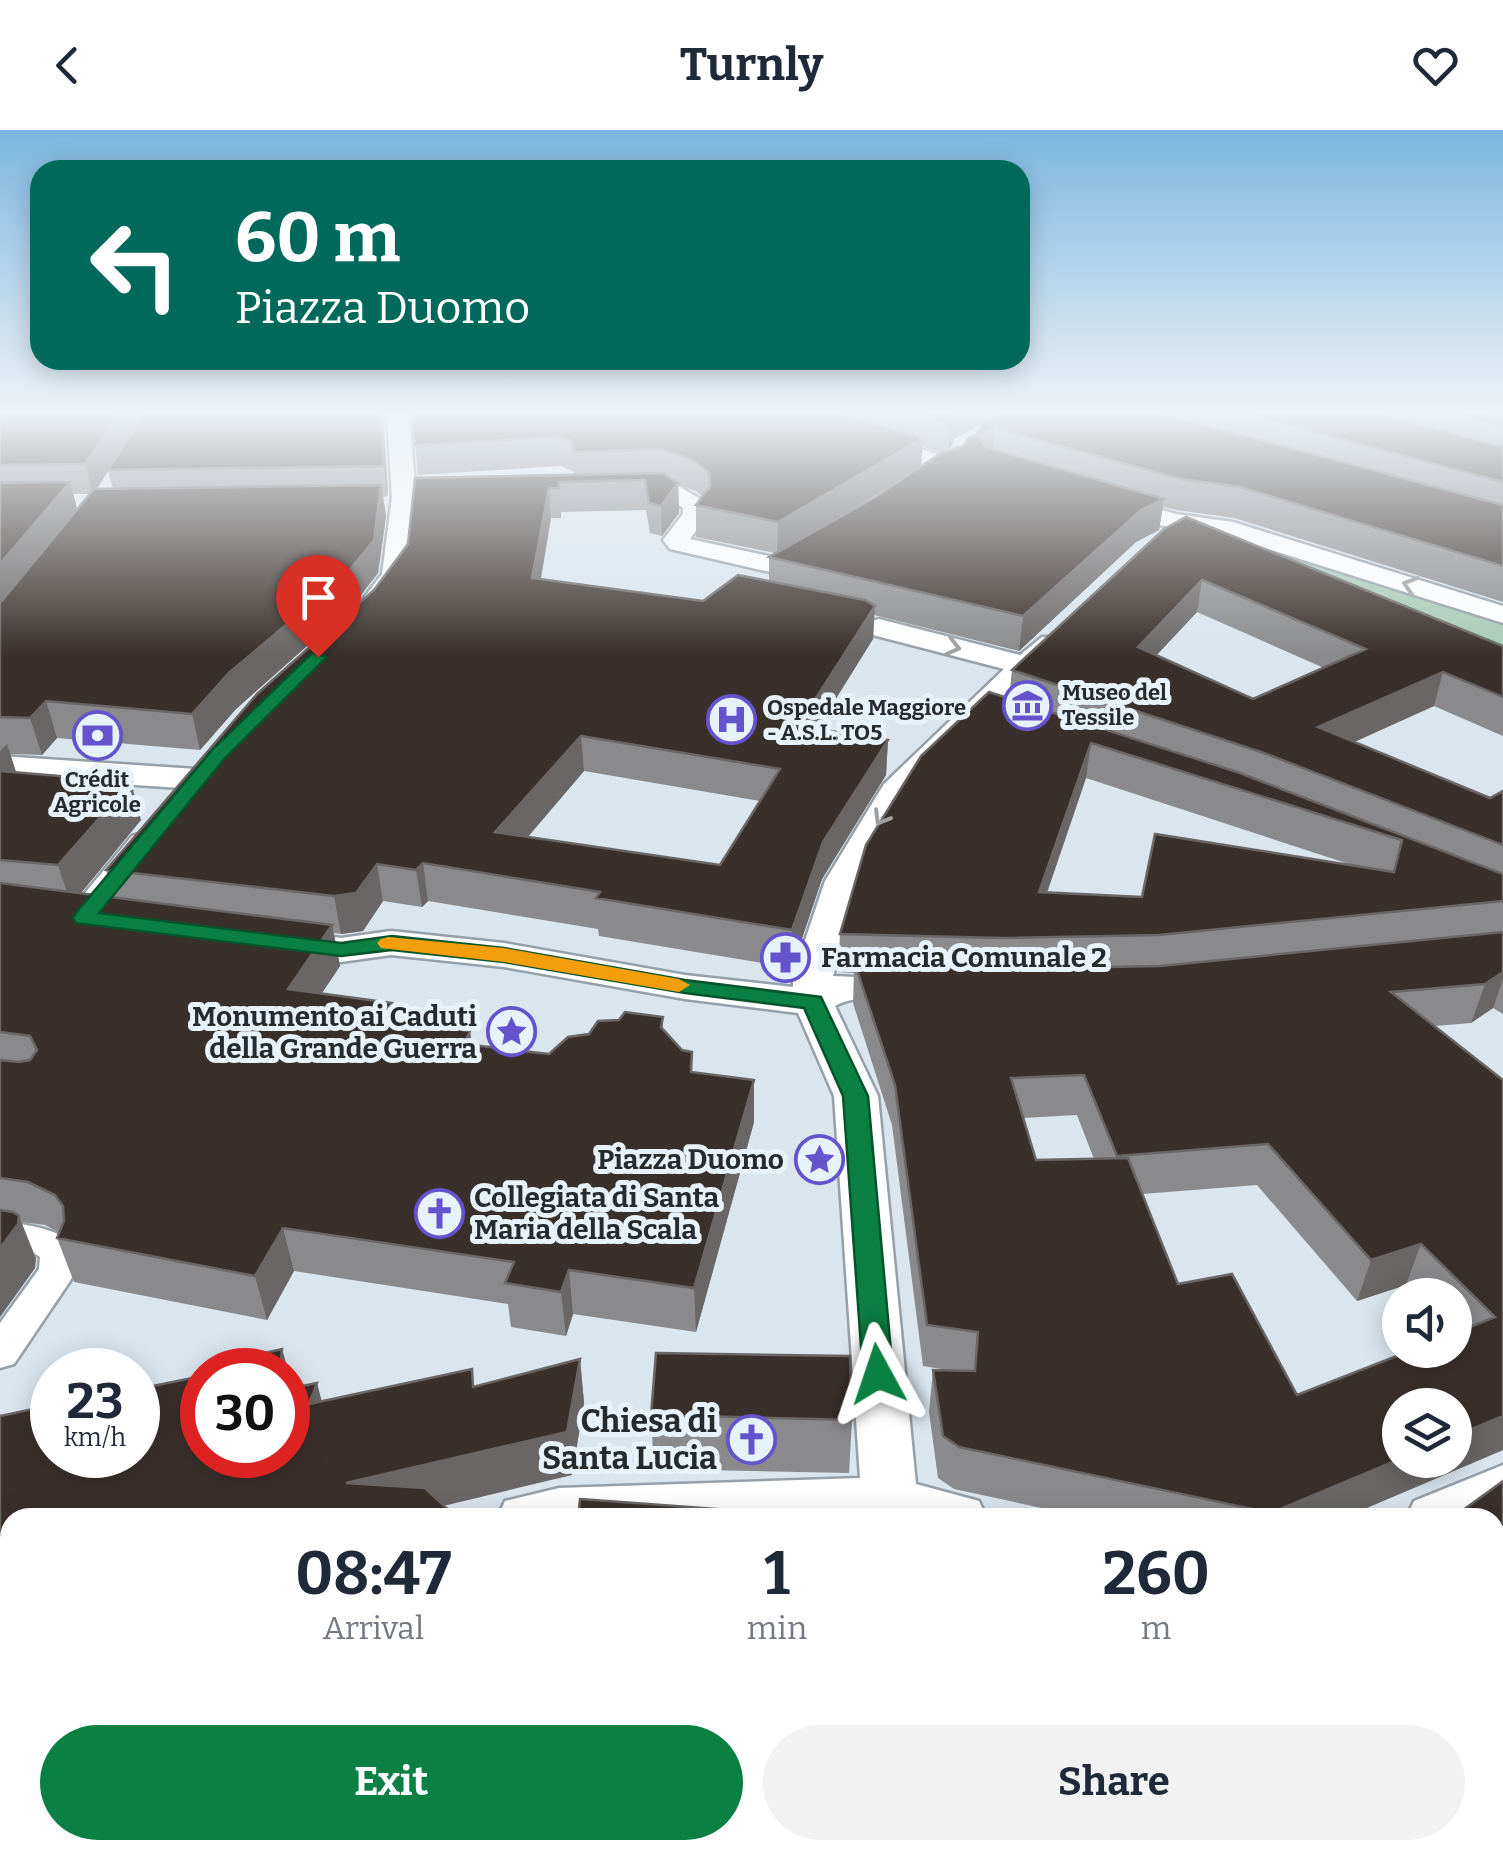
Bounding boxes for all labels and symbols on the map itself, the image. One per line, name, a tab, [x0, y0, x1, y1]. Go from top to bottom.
pin	[276, 555, 361, 658]
one-way arrow	[1403, 576, 1420, 596]
one-way arrow	[944, 635, 961, 656]
museum icon: Museo del Tessile	[1001, 679, 1053, 731]
place label: Museo del Tessile	[1062, 679, 1167, 731]
hospital icon: Ospedale Maggiore - A.S.L. TO5	[706, 694, 758, 746]
place label: Ospedale Maggiore - A.S.L. TO5	[767, 694, 966, 746]
bank icon: Crédit Agricole	[71, 709, 123, 761]
place label: Crédit Agricole	[53, 766, 141, 818]
one-way arrow	[874, 807, 893, 825]
pharmacy icon: Farmacia Comunale 2	[760, 931, 812, 983]
place label: Farmacia Comunale 2	[821, 941, 1107, 974]
place label: Monumento ai Caduti della Grande Guerra	[192, 1000, 477, 1065]
place icon: Monumento ai Caduti della Grande Guerra	[486, 1006, 538, 1058]
place icon: Piazza Duomo	[793, 1133, 845, 1185]
place label: Piazza Duomo	[597, 1143, 784, 1176]
place label: Collegiata di Santa Maria della Scala	[474, 1181, 720, 1246]
church icon: Collegiata di Santa Maria della Scala	[413, 1187, 465, 1239]
position arrow	[826, 1322, 930, 1426]
speed limit sign: 30	[180, 1348, 310, 1478]
place label: Chiesa di Santa Lucia	[542, 1402, 717, 1477]
church icon: Chiesa di Santa Lucia	[726, 1413, 778, 1465]

